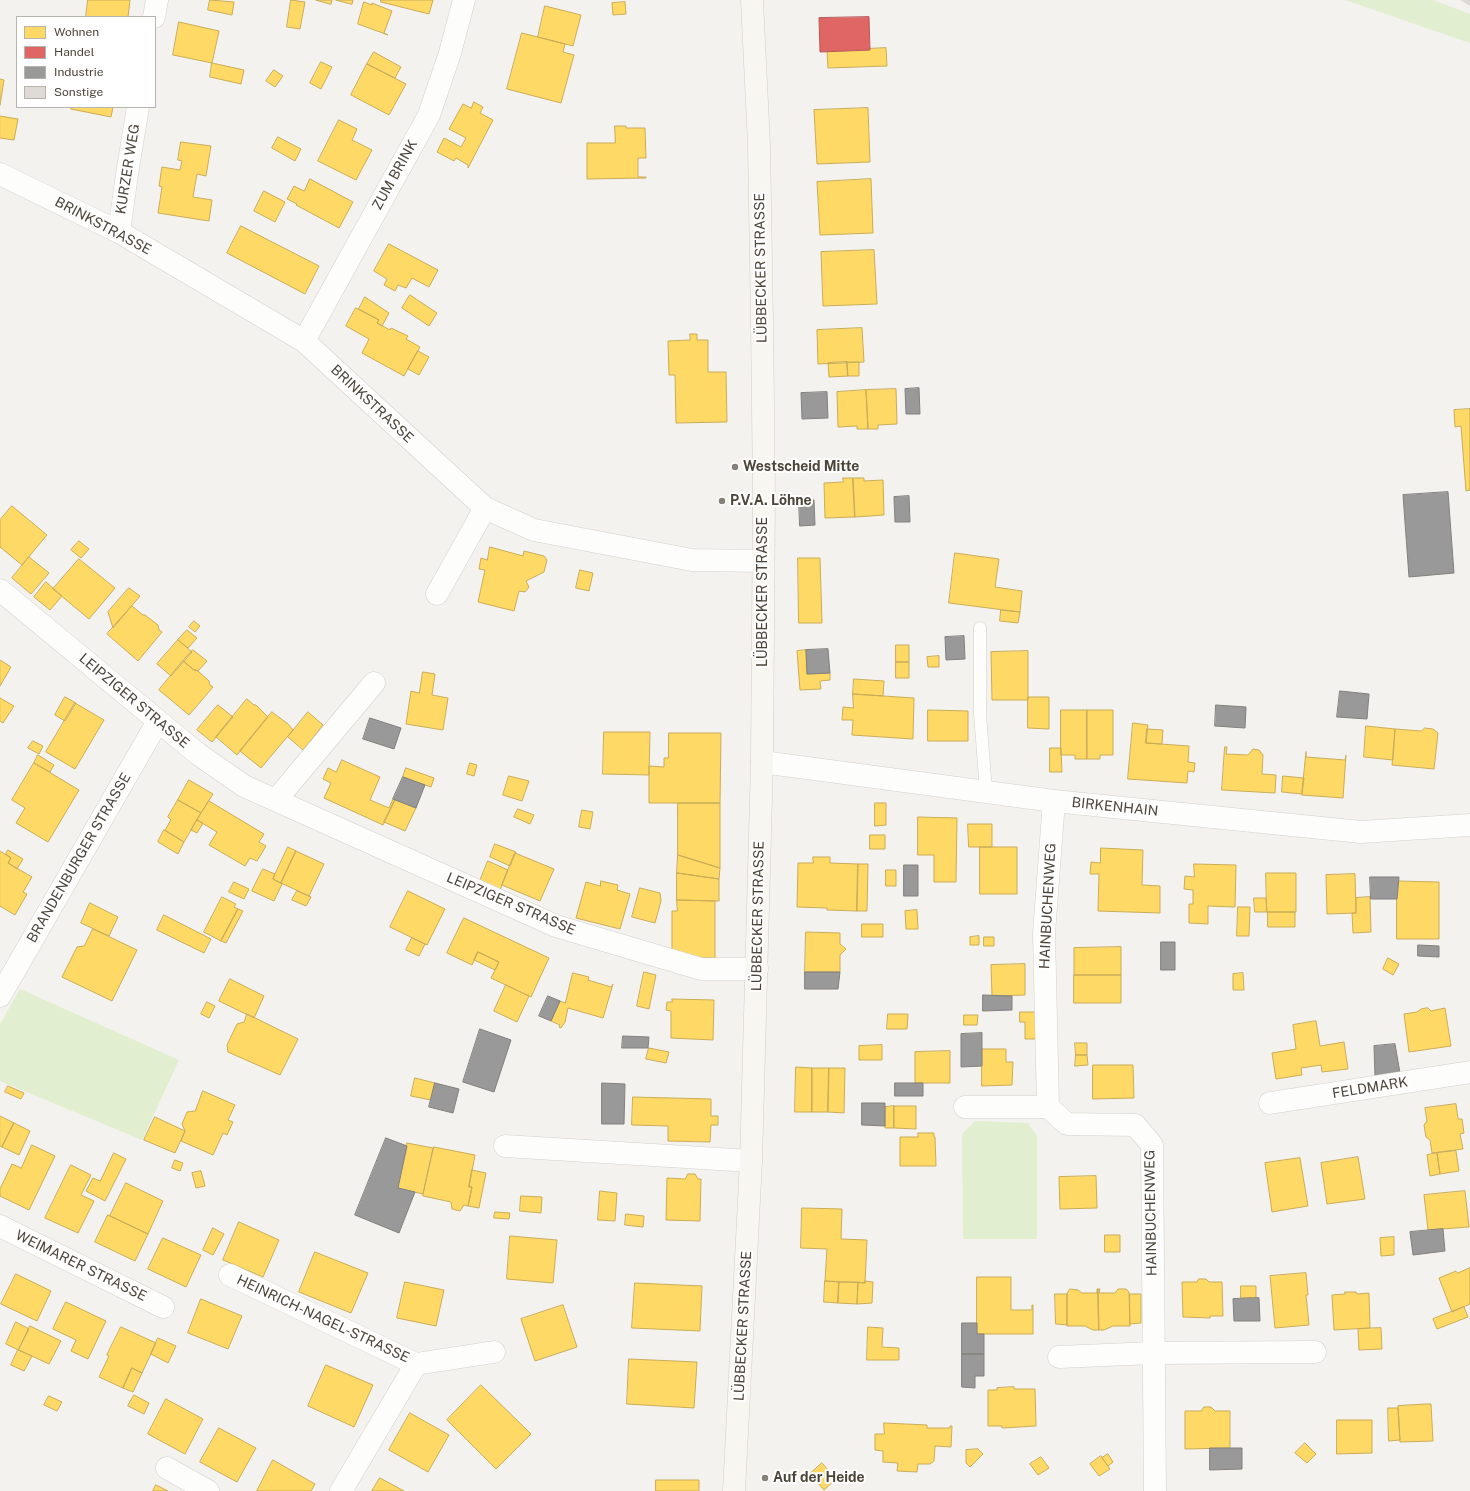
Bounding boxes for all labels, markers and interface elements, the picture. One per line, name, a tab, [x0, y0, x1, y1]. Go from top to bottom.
legend	[16, 16, 156, 108]
text: Wohnen	[54, 25, 99, 39]
text: Handel	[54, 45, 94, 59]
text: Industrie	[54, 65, 104, 79]
text: Sonstige	[54, 85, 103, 99]
street label: KURZER WEG	[113, 123, 143, 215]
street label: ZUM BRINK	[369, 137, 421, 213]
street label: LÜBBECKER STRASSE	[751, 193, 771, 343]
street label: BRINKSTRASSE	[52, 194, 154, 258]
street label: BRINKSTRASSE	[327, 361, 417, 447]
place label: Westscheid Mitte	[743, 459, 859, 475]
marker: Westscheid Mitte	[730, 462, 740, 472]
place label: P.V.A. Löhne	[730, 493, 812, 509]
marker: P.V.A. Löhne	[717, 496, 727, 506]
street label: LÜBBECKER STRASSE	[755, 517, 771, 667]
street label: LEIPZIGER STRASSE	[76, 650, 192, 752]
street label: BRANDENBURGER STRASSE	[23, 770, 135, 946]
street label: BIRKENHAIN	[1071, 794, 1159, 820]
street label: LÜBBECKER STRASSE	[748, 841, 768, 991]
street label: HAINBUCHENWEG	[1036, 842, 1060, 970]
street label: LEIPZIGER STRASSE	[444, 869, 578, 939]
street label: FELDMARK	[1331, 1074, 1409, 1102]
street label: HAINBUCHENWEG	[1141, 1150, 1161, 1276]
street label: WEIMARER STRASSE	[13, 1227, 149, 1305]
street label: LÜBBECKER STRASSE	[731, 1251, 755, 1401]
street label: HEINRICH-NAGEL-STRASSE	[234, 1272, 412, 1366]
place label: Auf der Heide	[773, 1470, 865, 1486]
marker: Auf der Heide	[760, 1473, 770, 1483]

